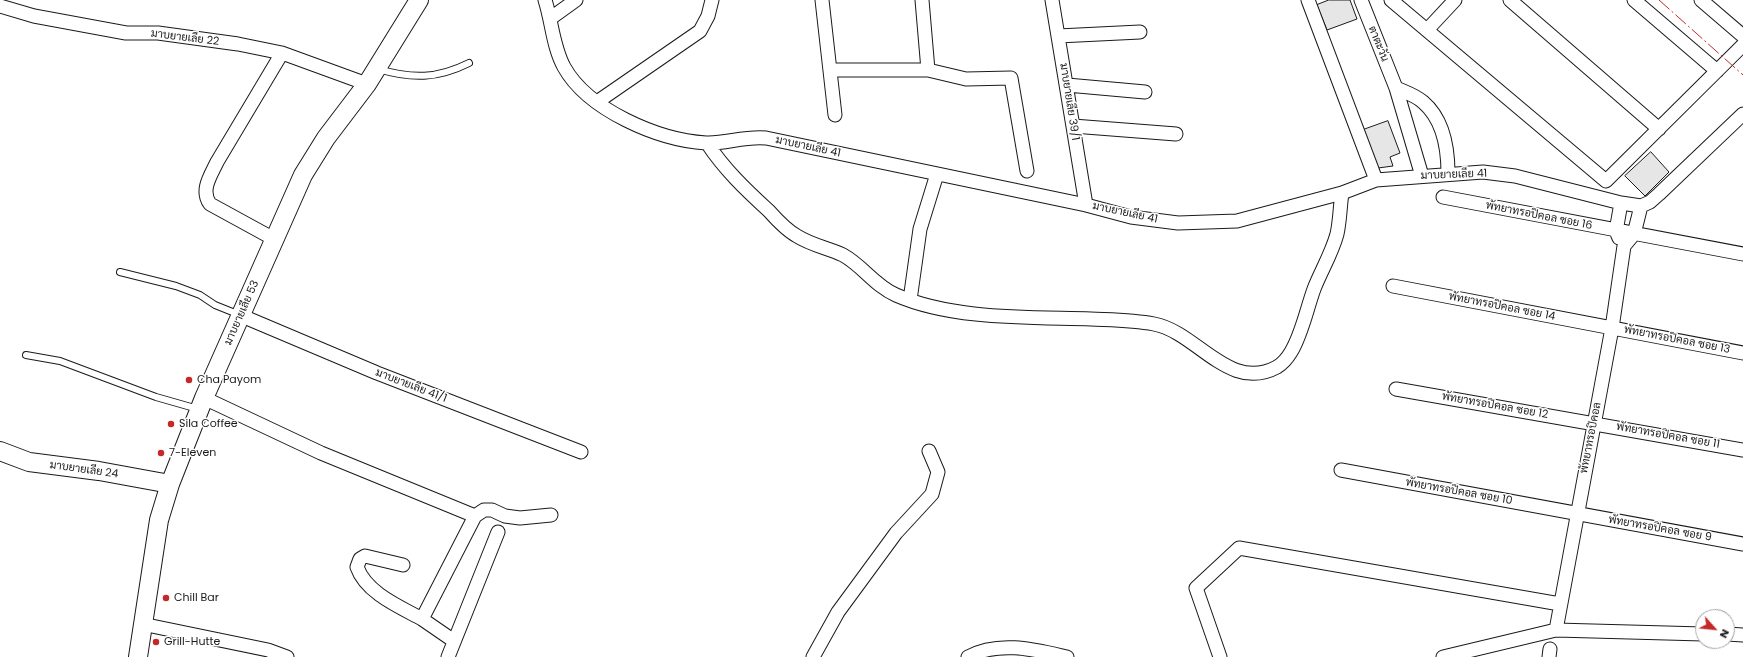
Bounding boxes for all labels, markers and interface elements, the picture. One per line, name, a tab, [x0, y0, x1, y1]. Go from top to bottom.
street label: ตาตะวัน	[1365, 24, 1391, 64]
street label: มาบยายเลีย 22	[150, 27, 220, 49]
street label: มาบยายเลีย 39/1	[1056, 62, 1082, 142]
street label: มาบยายเลีย 41	[774, 134, 842, 160]
street label: มาบยายเลีย 41	[1421, 167, 1487, 183]
street label: พัทยาทรอปิคอล ซอย 16	[1485, 199, 1593, 233]
street label: มาบยายเลีย 41	[1091, 200, 1159, 226]
street label: มาบยายเลีย 53	[222, 279, 262, 347]
street label: พัทยาทรอปิคอล ซอย 14	[1448, 290, 1556, 324]
street label: พัทยาทรอปิคอล ซอย 13	[1623, 323, 1731, 357]
street label: มาบยายเลีย 41/1	[373, 366, 449, 406]
place label: Cha Payom	[197, 373, 261, 387]
marker: Cha Payom	[184, 375, 194, 385]
street label: พัทยาทรอปิคอล ซอย 12	[1441, 390, 1549, 422]
street label: พัทยาทรอปิคอล	[1578, 401, 1604, 475]
place label: Sila Coffee	[179, 417, 238, 431]
marker: Sila Coffee	[166, 419, 176, 429]
street label: พัทยาทรอปิคอล ซอย 11	[1615, 420, 1721, 452]
place label: 7-Eleven	[169, 446, 216, 460]
marker: 7-Eleven	[156, 448, 166, 458]
street label: มาบยายเลีย 24	[49, 459, 119, 481]
street label: พัทยาทรอปิคอล ซอย 10	[1405, 476, 1513, 508]
street label: พัทยาทรอปิคอล ซอย 9	[1607, 513, 1713, 545]
place label: Chill Bar	[174, 591, 219, 605]
marker: Chill Bar	[161, 593, 171, 603]
north arrow	[1695, 609, 1735, 649]
text: N	[1716, 627, 1734, 641]
place label: Grill-Hutte	[164, 635, 220, 649]
marker: Grill-Hutte	[151, 637, 161, 647]

